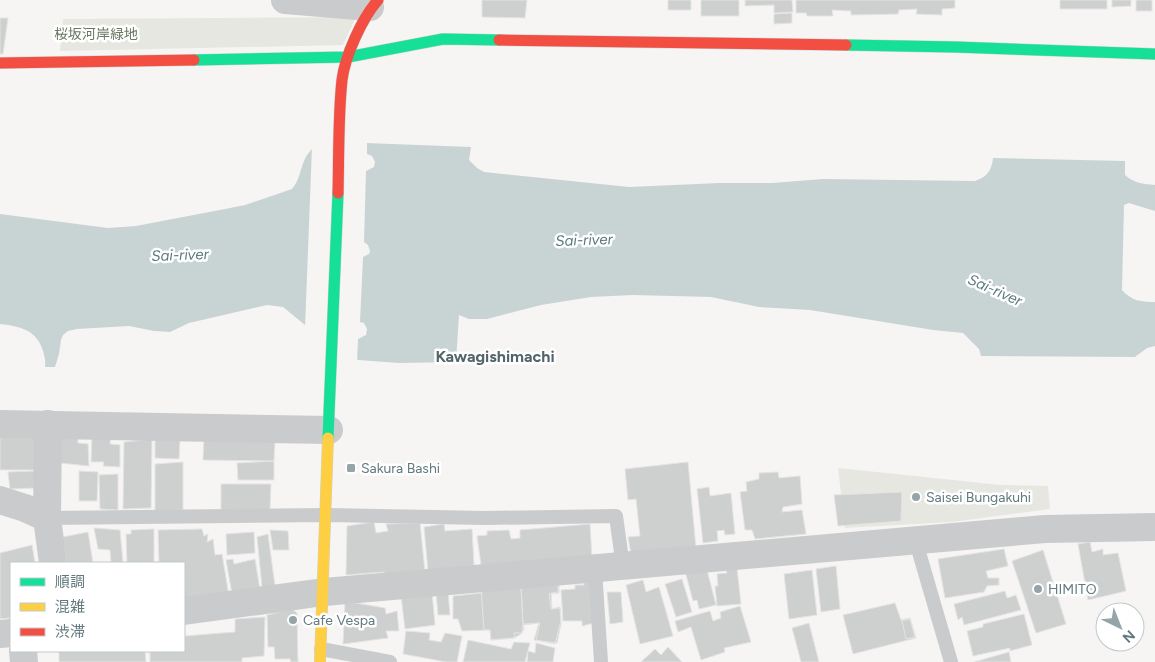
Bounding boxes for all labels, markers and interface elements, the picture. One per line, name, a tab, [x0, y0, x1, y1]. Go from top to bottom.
park label: 桜坂河岸緑地	[54, 26, 138, 43]
water label: Sai-river	[555, 230, 614, 250]
water label: Sai-river	[151, 245, 210, 265]
water label: Sai-river	[965, 270, 1026, 310]
district label: Kawagishimachi	[435, 347, 555, 366]
place label: Sakura Bashi	[361, 460, 440, 477]
marker: Sakura Bashi	[345, 462, 357, 474]
place label: Saisei Bungakuhi	[926, 489, 1031, 506]
marker: Saisei Bungakuhi	[910, 491, 922, 503]
legend	[10, 562, 185, 652]
text: 順調	[55, 573, 85, 591]
place label: HIMITO	[1048, 581, 1097, 598]
marker: HIMITO	[1032, 583, 1044, 595]
text: 混雑	[55, 598, 85, 616]
north arrow	[1095, 602, 1145, 652]
place label: Cafe Vespa	[303, 612, 375, 629]
marker: Cafe Vespa	[287, 614, 299, 626]
text: 渋滞	[55, 623, 85, 641]
text: N	[1119, 626, 1138, 646]

